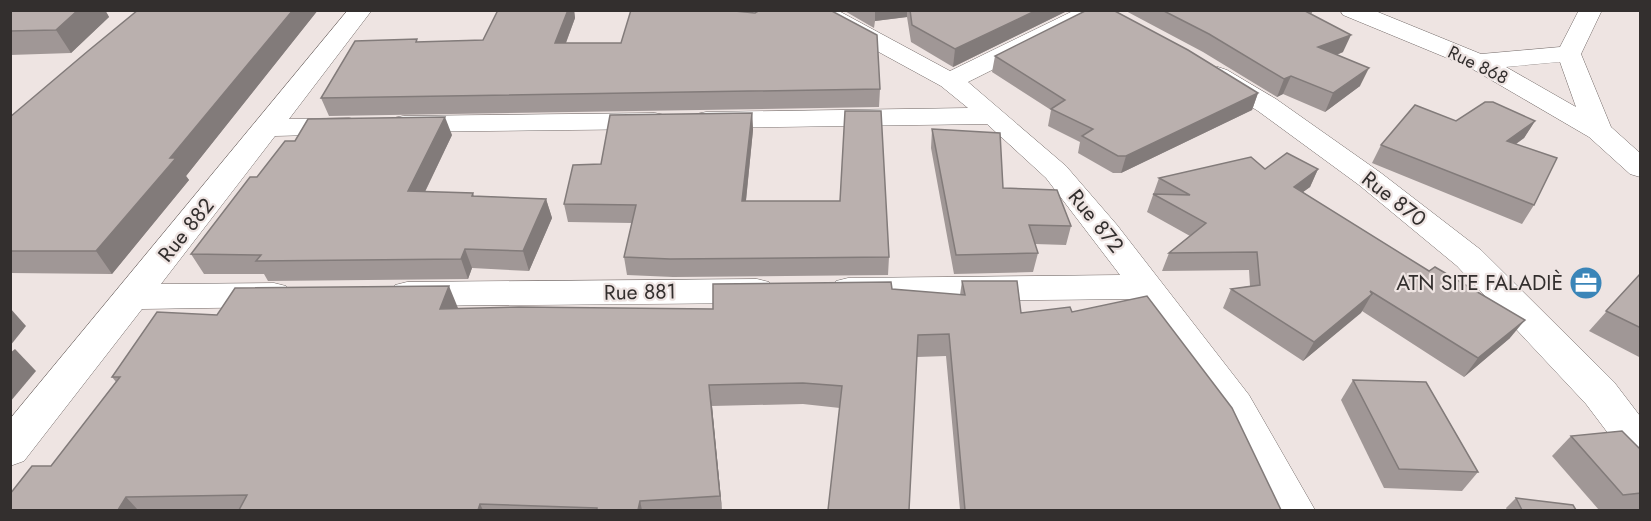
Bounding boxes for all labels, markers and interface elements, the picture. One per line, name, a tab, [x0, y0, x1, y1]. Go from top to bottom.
street label: Rue 868	[1443, 39, 1513, 91]
street label: Rue 870	[1355, 164, 1433, 234]
street label: Rue 872	[1061, 183, 1131, 259]
street label: Rue 882	[151, 192, 221, 268]
office icon: ATN SITE FALADIÈ	[1568, 265, 1604, 301]
place label: ATN SITE FALADIÈ	[1396, 268, 1563, 298]
street label: Rue 881	[604, 276, 676, 308]

